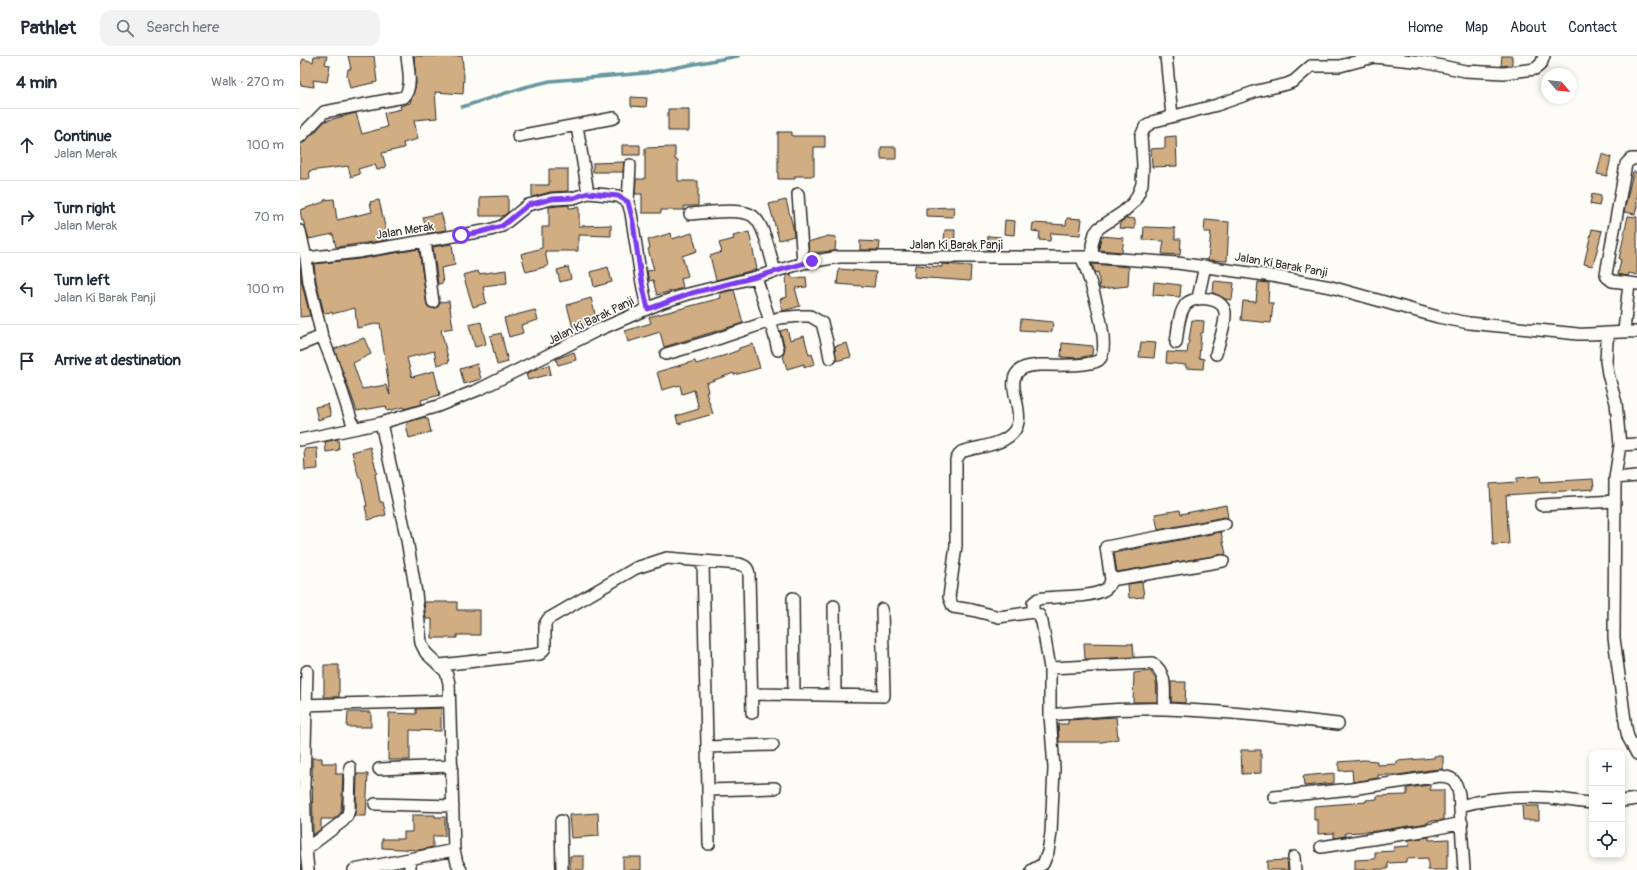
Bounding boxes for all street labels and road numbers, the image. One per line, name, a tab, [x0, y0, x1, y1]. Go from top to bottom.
street label: Jalan Merak	[375, 219, 435, 243]
street label: Jalan Ki Barak Panji	[909, 238, 1003, 253]
street label: Jalan Ki Barak Panji	[1234, 249, 1328, 281]
street label: Jalan Ki Barak Panji	[546, 294, 636, 348]

